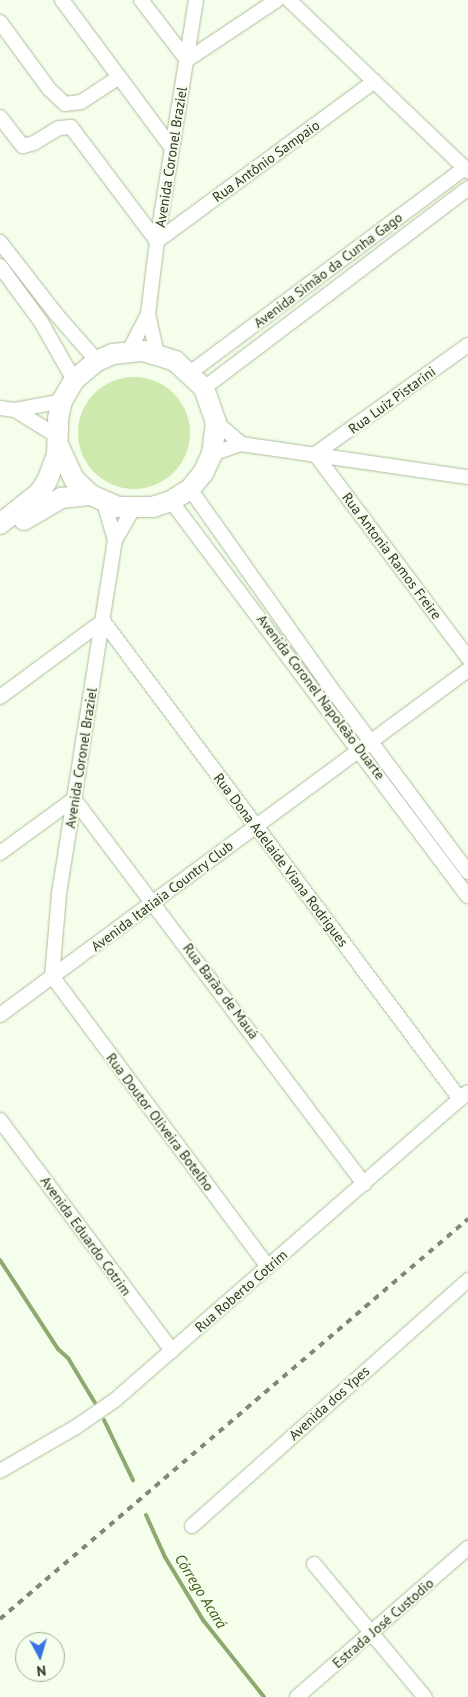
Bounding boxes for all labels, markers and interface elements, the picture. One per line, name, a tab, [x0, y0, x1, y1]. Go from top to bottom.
street label: Avenida Coronel Braziel	[152, 86, 190, 228]
street label: Rua Antônio Sampaio	[209, 116, 323, 206]
street label: Avenida Simão da Cunha Gago	[250, 209, 406, 331]
street label: Rua Luiz Pistarini	[345, 363, 439, 437]
street label: Rua Antonia Ramos Freire	[339, 489, 445, 623]
street label: Avenida Coronel Napoleão Duarte	[253, 611, 389, 783]
street label: Avenida Coronel Braziel	[62, 687, 100, 829]
street label: Rua Dona Adelaide Viana Rodrigues	[210, 770, 352, 950]
street label: Avenida Itatiaia Country Club	[88, 837, 236, 955]
street label: Rua Barão de Mauá	[180, 940, 262, 1042]
street label: Rua Doutor Oliveira Botelho	[103, 1050, 217, 1194]
street label: Avenida Eduardo Cotrim	[37, 1173, 135, 1299]
street label: Rua Roberto Cotrim	[191, 1246, 291, 1336]
street label: Avenida dos Ypes	[285, 1362, 373, 1444]
water label: Córrego Acará	[171, 1550, 231, 1632]
street label: Estrada José Custodio	[329, 1575, 437, 1671]
north arrow	[15, 1632, 65, 1682]
text: N	[36, 1661, 47, 1680]

